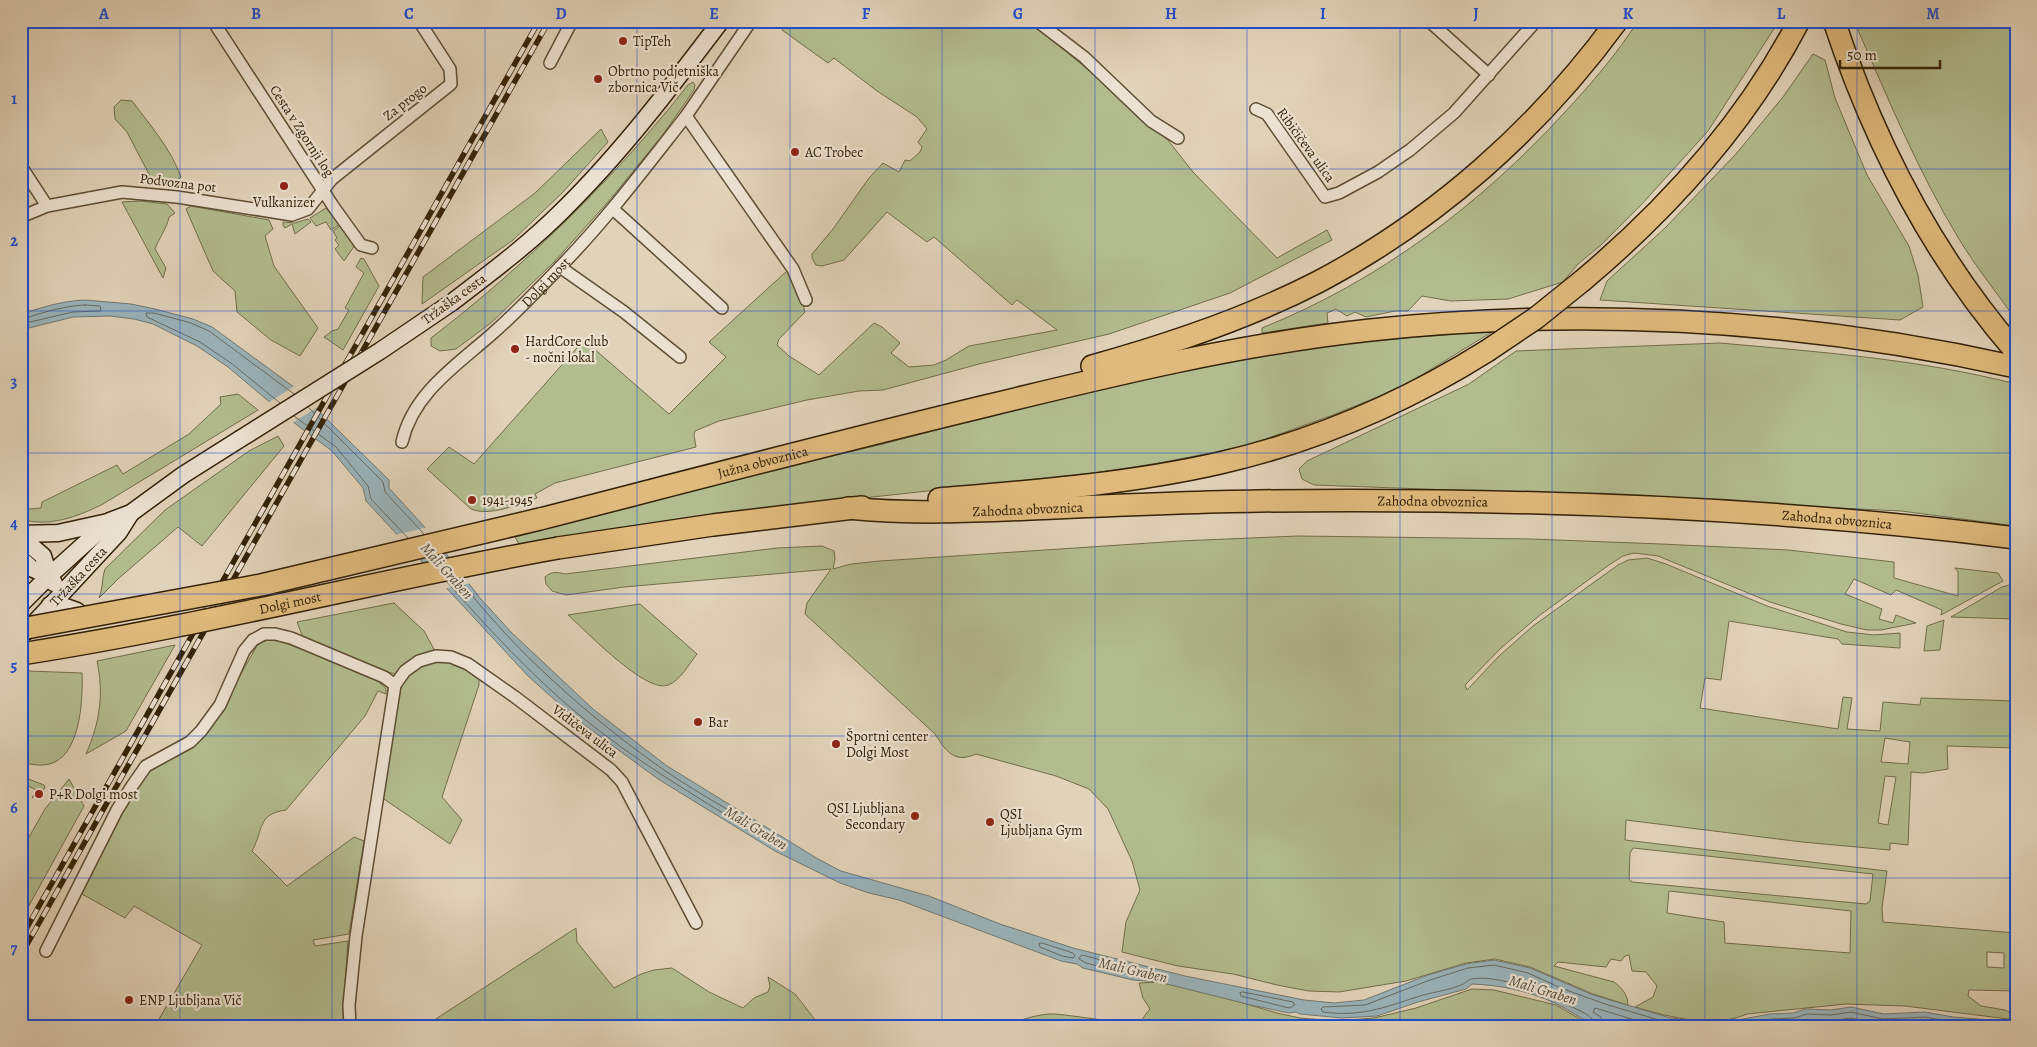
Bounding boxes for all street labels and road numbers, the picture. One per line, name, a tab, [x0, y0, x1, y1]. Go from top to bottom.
street label: Za progo	[379, 79, 431, 125]
street label: Cesta v Zgornji log	[265, 81, 339, 181]
street label: Ribičičeva ulica	[1272, 104, 1340, 187]
street label: Podvozna pot	[139, 169, 218, 197]
street label: Dolgi most	[517, 252, 575, 311]
street label: Tržaška cesta	[418, 269, 491, 329]
street label: Južna obvoznica	[716, 441, 810, 482]
street label: Zahodna obvoznica	[1377, 491, 1489, 511]
street label: Zahodna obvoznica	[972, 497, 1084, 521]
street label: Zahodna obvoznica	[1781, 505, 1894, 534]
street label: Tržaška cesta	[45, 541, 111, 610]
street label: Dolgi most	[257, 587, 323, 618]
street label: Vidičeva ulica	[547, 699, 622, 762]

